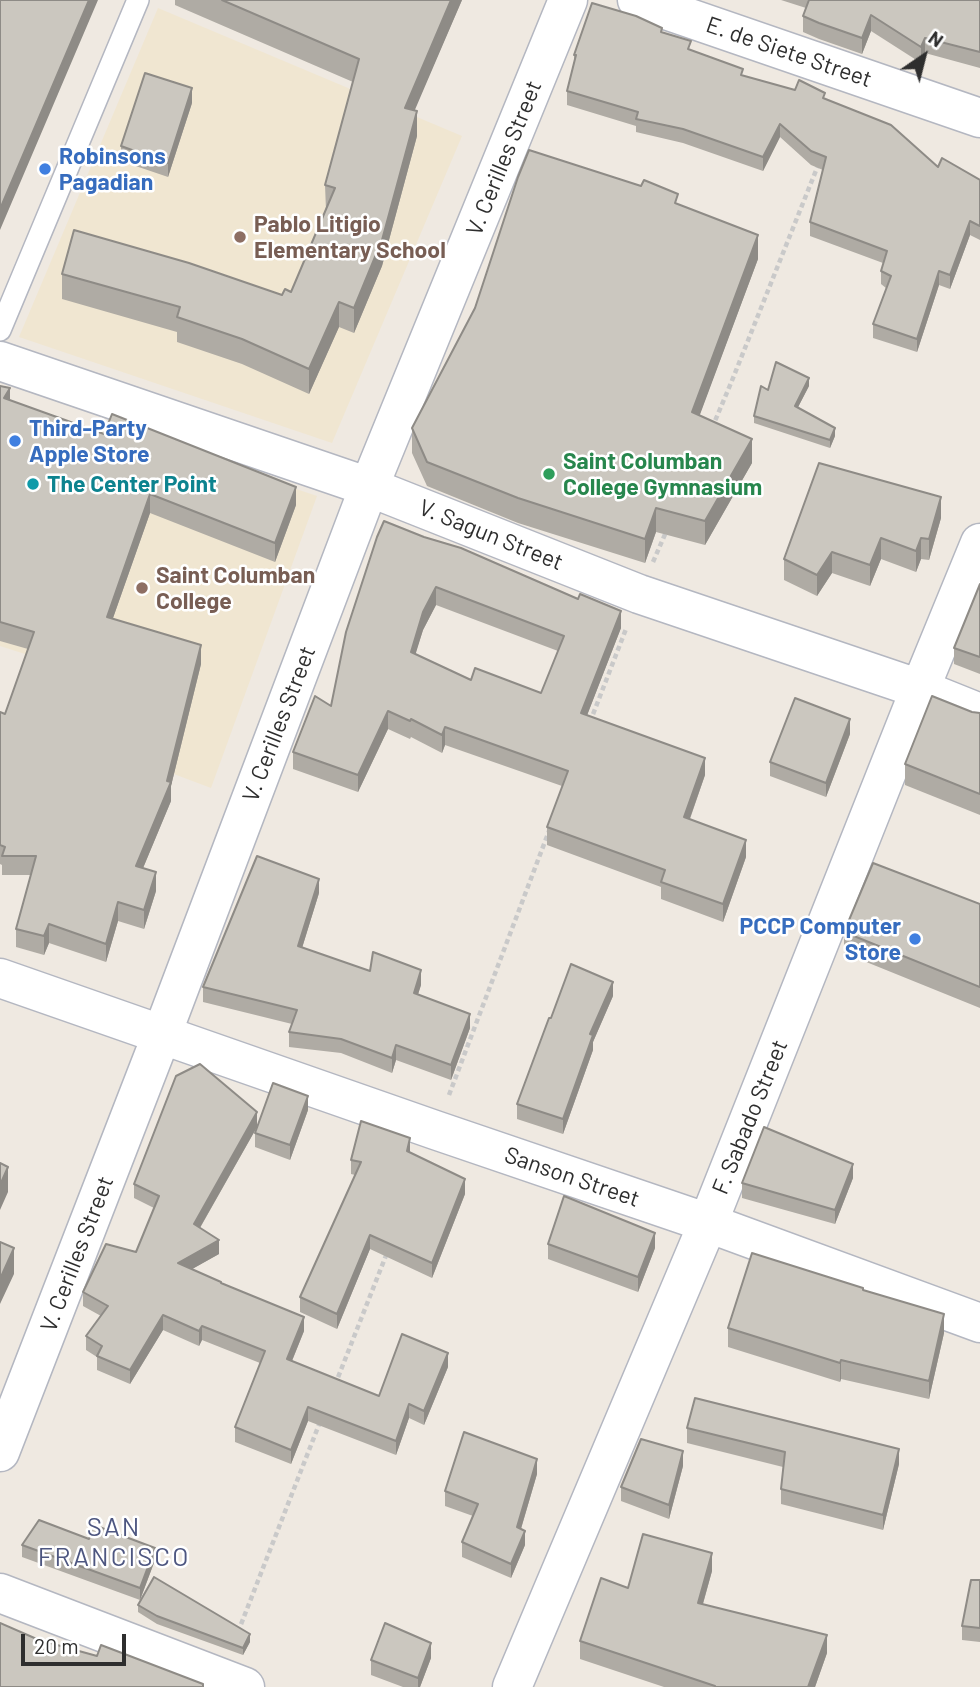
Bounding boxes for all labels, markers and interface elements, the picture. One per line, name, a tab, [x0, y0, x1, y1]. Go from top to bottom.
street label: E. de Siete Street	[703, 11, 875, 93]
north arrow	[889, 21, 959, 91]
text: N	[925, 25, 948, 51]
street label: V. Cerilles Street	[460, 76, 548, 240]
place label: Robinsons Pagadian	[59, 142, 166, 196]
marker: Robinsons Pagadian	[37, 161, 53, 177]
place label: Pablo Litigio Elementary School	[254, 210, 446, 264]
marker: Pablo Litigio Elementary School	[232, 229, 248, 245]
place label: Third-Party Apple Store	[29, 414, 149, 468]
marker: Third-Party Apple Store	[7, 433, 23, 449]
place label: Saint Columban College Gymnasium	[563, 447, 762, 501]
marker: Saint Columban College Gymnasium	[541, 466, 557, 482]
place label: The Center Point	[47, 470, 217, 498]
marker: The Center Point	[25, 476, 41, 492]
street label: V. Sagun Street	[415, 494, 567, 576]
place label: Saint Columban College	[156, 561, 315, 615]
marker: Saint Columban College	[134, 580, 150, 596]
street label: V. Cerilles Street	[237, 642, 321, 806]
place label: PCCP Computer Store	[739, 912, 901, 966]
marker: PCCP Computer Store	[907, 931, 923, 947]
street label: F. Sabado Street	[706, 1036, 794, 1198]
street label: Sanson Street	[501, 1141, 643, 1213]
street label: V. Cerilles Street	[35, 1172, 119, 1336]
district label: SAN FRANCISCO	[39, 1511, 189, 1572]
scale bar	[24, 1620, 130, 1664]
text: 20 m	[34, 1633, 79, 1658]

